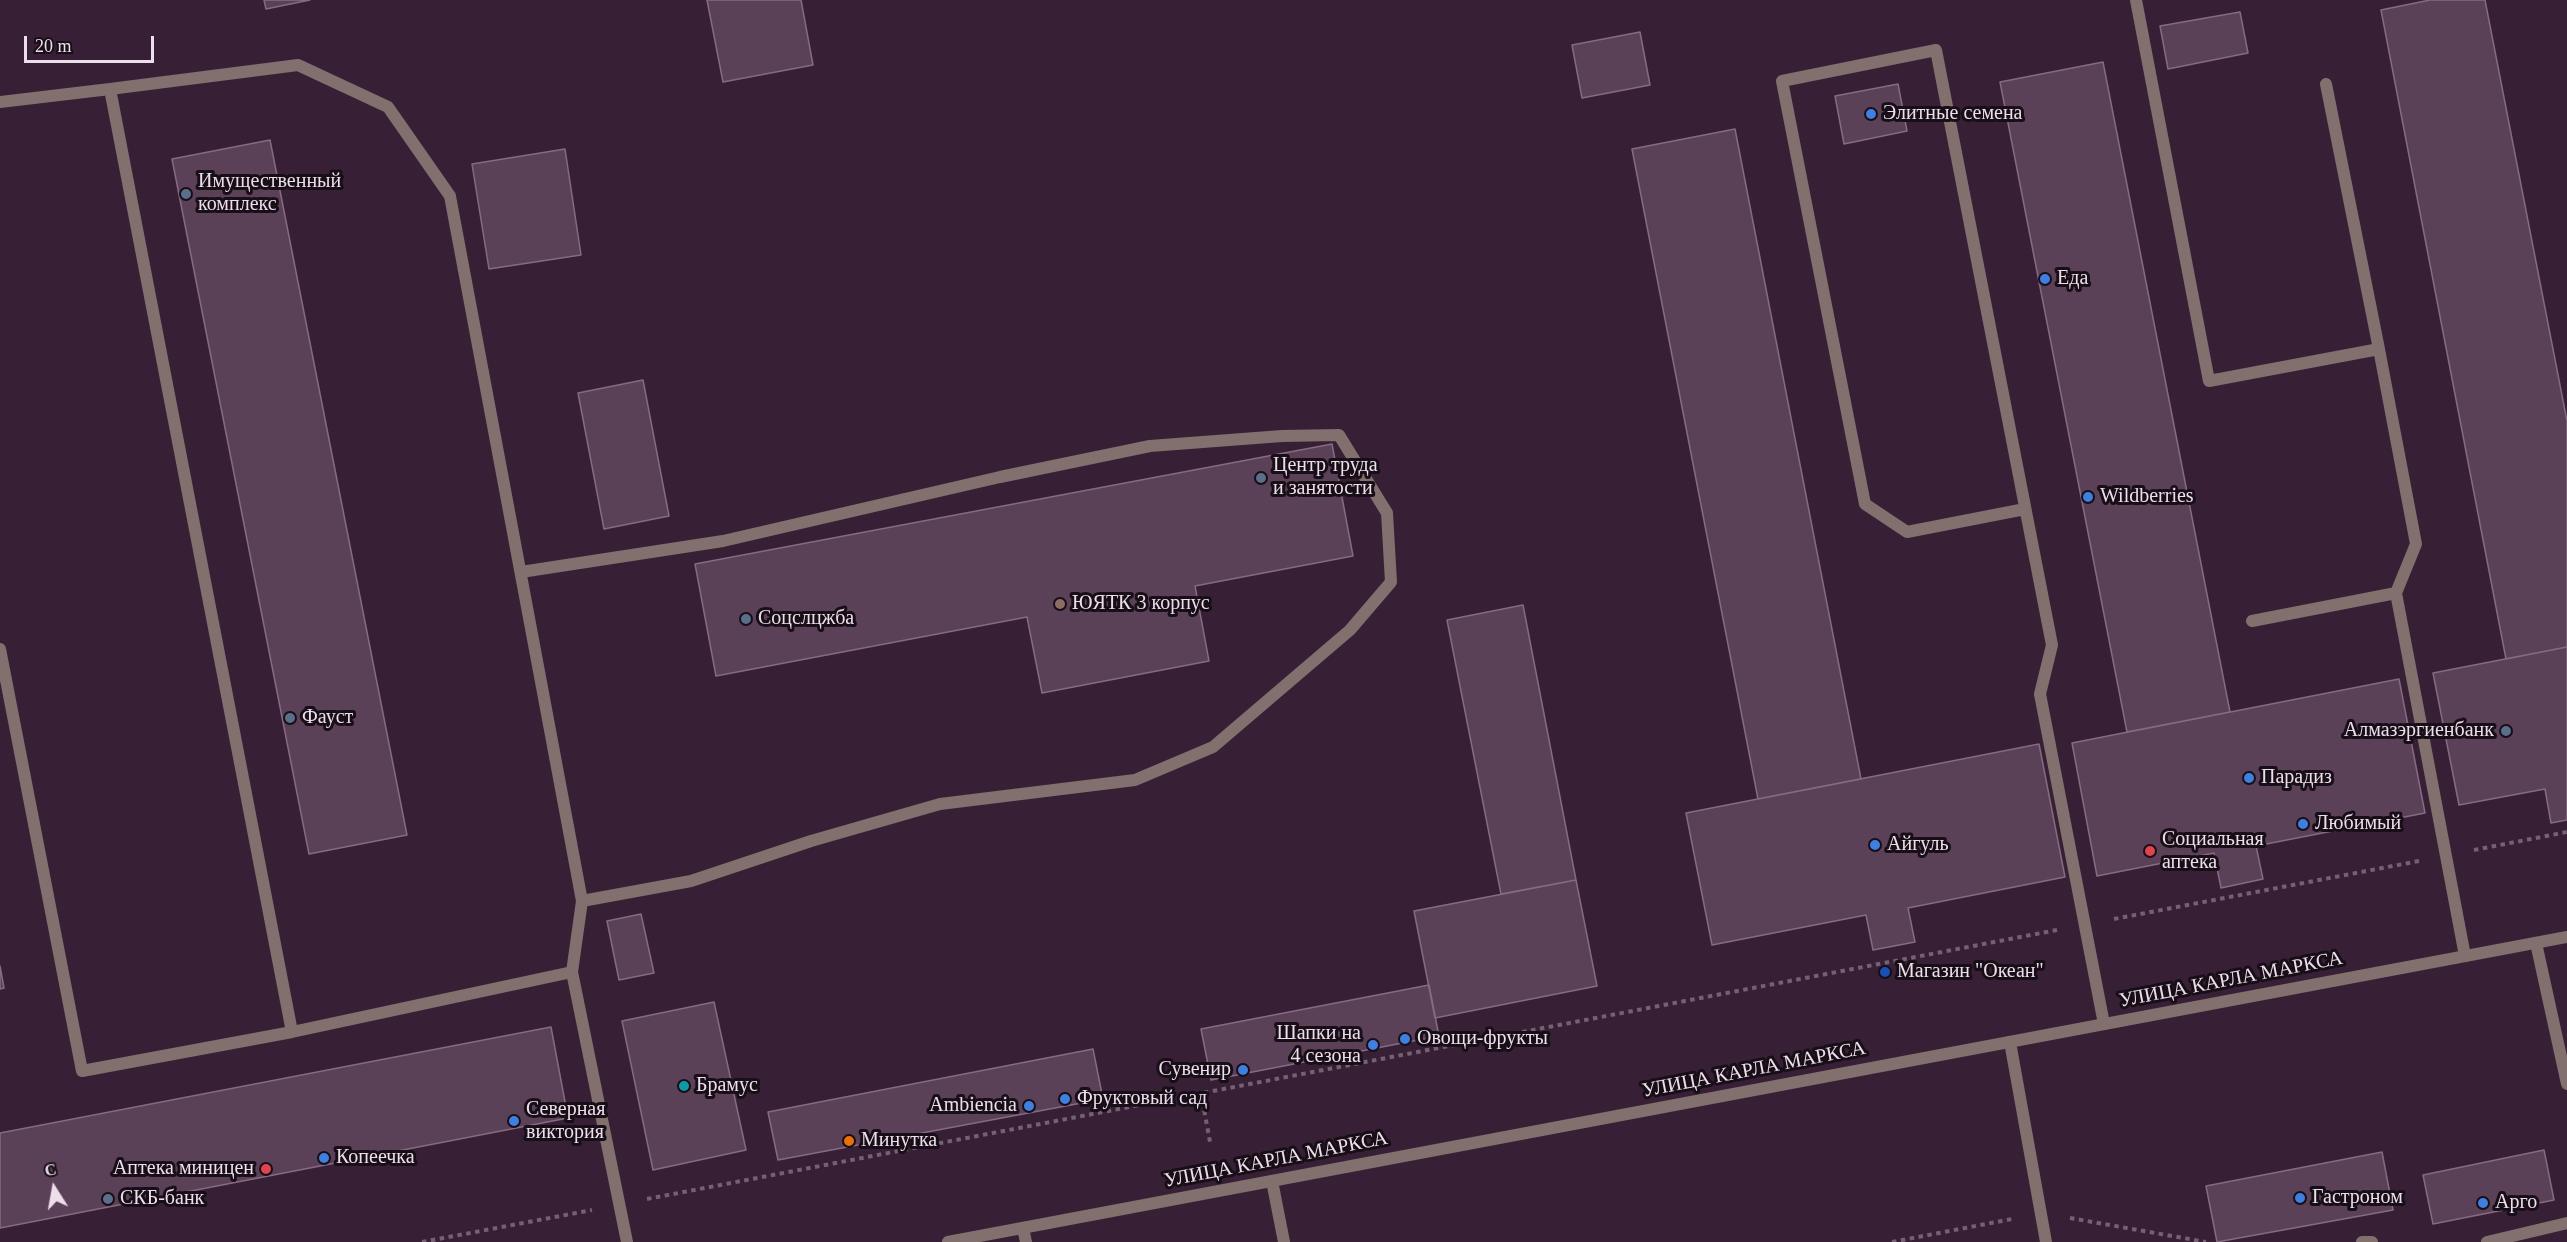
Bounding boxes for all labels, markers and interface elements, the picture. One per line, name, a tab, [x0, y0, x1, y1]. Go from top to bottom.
scale bar	[27, 24, 158, 62]
text: 20 m	[35, 36, 72, 56]
place label: Элитные семена	[1883, 102, 2022, 126]
marker: Элитные семена	[1864, 107, 1878, 121]
place label: Имущественный комплекс	[198, 170, 341, 217]
marker: Имущественный комплекс	[179, 187, 193, 201]
place label: Еда	[2057, 267, 2088, 291]
marker: Еда	[2038, 272, 2052, 286]
place label: Центр труда и занятости	[1273, 454, 1378, 501]
marker: Центр труда и занятости	[1254, 471, 1268, 485]
place label: Wildberries	[2100, 485, 2194, 509]
marker: Wildberries	[2081, 490, 2095, 504]
place label: ЮЯТК 3 корпус	[1072, 592, 1210, 616]
marker: ЮЯТК 3 корпус	[1053, 597, 1067, 611]
place label: Соцслцжба	[758, 607, 854, 631]
marker: Соцслцжба	[739, 612, 753, 626]
place label: Фауст	[302, 706, 353, 730]
marker: Фауст	[283, 711, 297, 725]
place label: Алмазэргиенбанк	[2344, 719, 2494, 743]
marker: Алмазэргиенбанк	[2499, 724, 2513, 738]
place label: Парадиз	[2261, 766, 2332, 790]
marker: Парадиз	[2242, 771, 2256, 785]
place label: Любимый	[2315, 812, 2401, 836]
marker: Любимый	[2296, 817, 2310, 831]
place label: Социальная аптека	[2162, 828, 2264, 875]
place label: Айгуль	[1887, 833, 1949, 857]
marker: Айгуль	[1868, 838, 1882, 852]
marker: Социальная аптека	[2143, 844, 2157, 858]
street label: УЛИЦА КАРЛА МАРКСА	[2117, 947, 2345, 1013]
place label: Магазин "Океан"	[1897, 960, 2044, 984]
marker: Магазин "Океан"	[1878, 965, 1892, 979]
place label: Шапки на 4 сезона	[1277, 1022, 1361, 1069]
place label: Овощи-фрукты	[1417, 1027, 1548, 1051]
marker: Овощи-фрукты	[1398, 1032, 1412, 1046]
street label: УЛИЦА КАРЛА МАРКСА	[1640, 1037, 1868, 1103]
marker: Шапки на 4 сезона	[1366, 1038, 1380, 1052]
place label: Сувенир	[1159, 1058, 1231, 1082]
marker: Сувенир	[1236, 1063, 1250, 1077]
place label: Брамус	[696, 1074, 758, 1098]
marker: Брамус	[677, 1079, 691, 1093]
place label: Фруктовый сад	[1077, 1087, 1207, 1111]
marker: Фруктовый сад	[1058, 1092, 1072, 1106]
place label: Ambiencia	[929, 1094, 1017, 1118]
place label: Северная виктория	[526, 1098, 605, 1145]
marker: Ambiencia	[1022, 1099, 1036, 1113]
marker: Северная виктория	[507, 1114, 521, 1128]
street label: УЛИЦА КАРЛА МАРКСА	[1162, 1127, 1390, 1193]
place label: Минутка	[861, 1129, 937, 1153]
marker: Минутка	[842, 1134, 856, 1148]
place label: Копеечка	[336, 1146, 415, 1170]
marker: Копеечка	[317, 1151, 331, 1165]
place label: Аптека миницен	[113, 1157, 254, 1181]
north arrow	[24, 1158, 84, 1218]
text: С	[43, 1160, 58, 1179]
marker: Аптека миницен	[259, 1162, 273, 1176]
place label: Гастроном	[2312, 1186, 2403, 1210]
place label: СКБ-банк	[120, 1187, 204, 1211]
marker: Гастроном	[2293, 1191, 2307, 1205]
place label: Арго	[2495, 1191, 2537, 1215]
marker: СКБ-банк	[101, 1192, 115, 1206]
marker: Арго	[2476, 1196, 2490, 1210]

